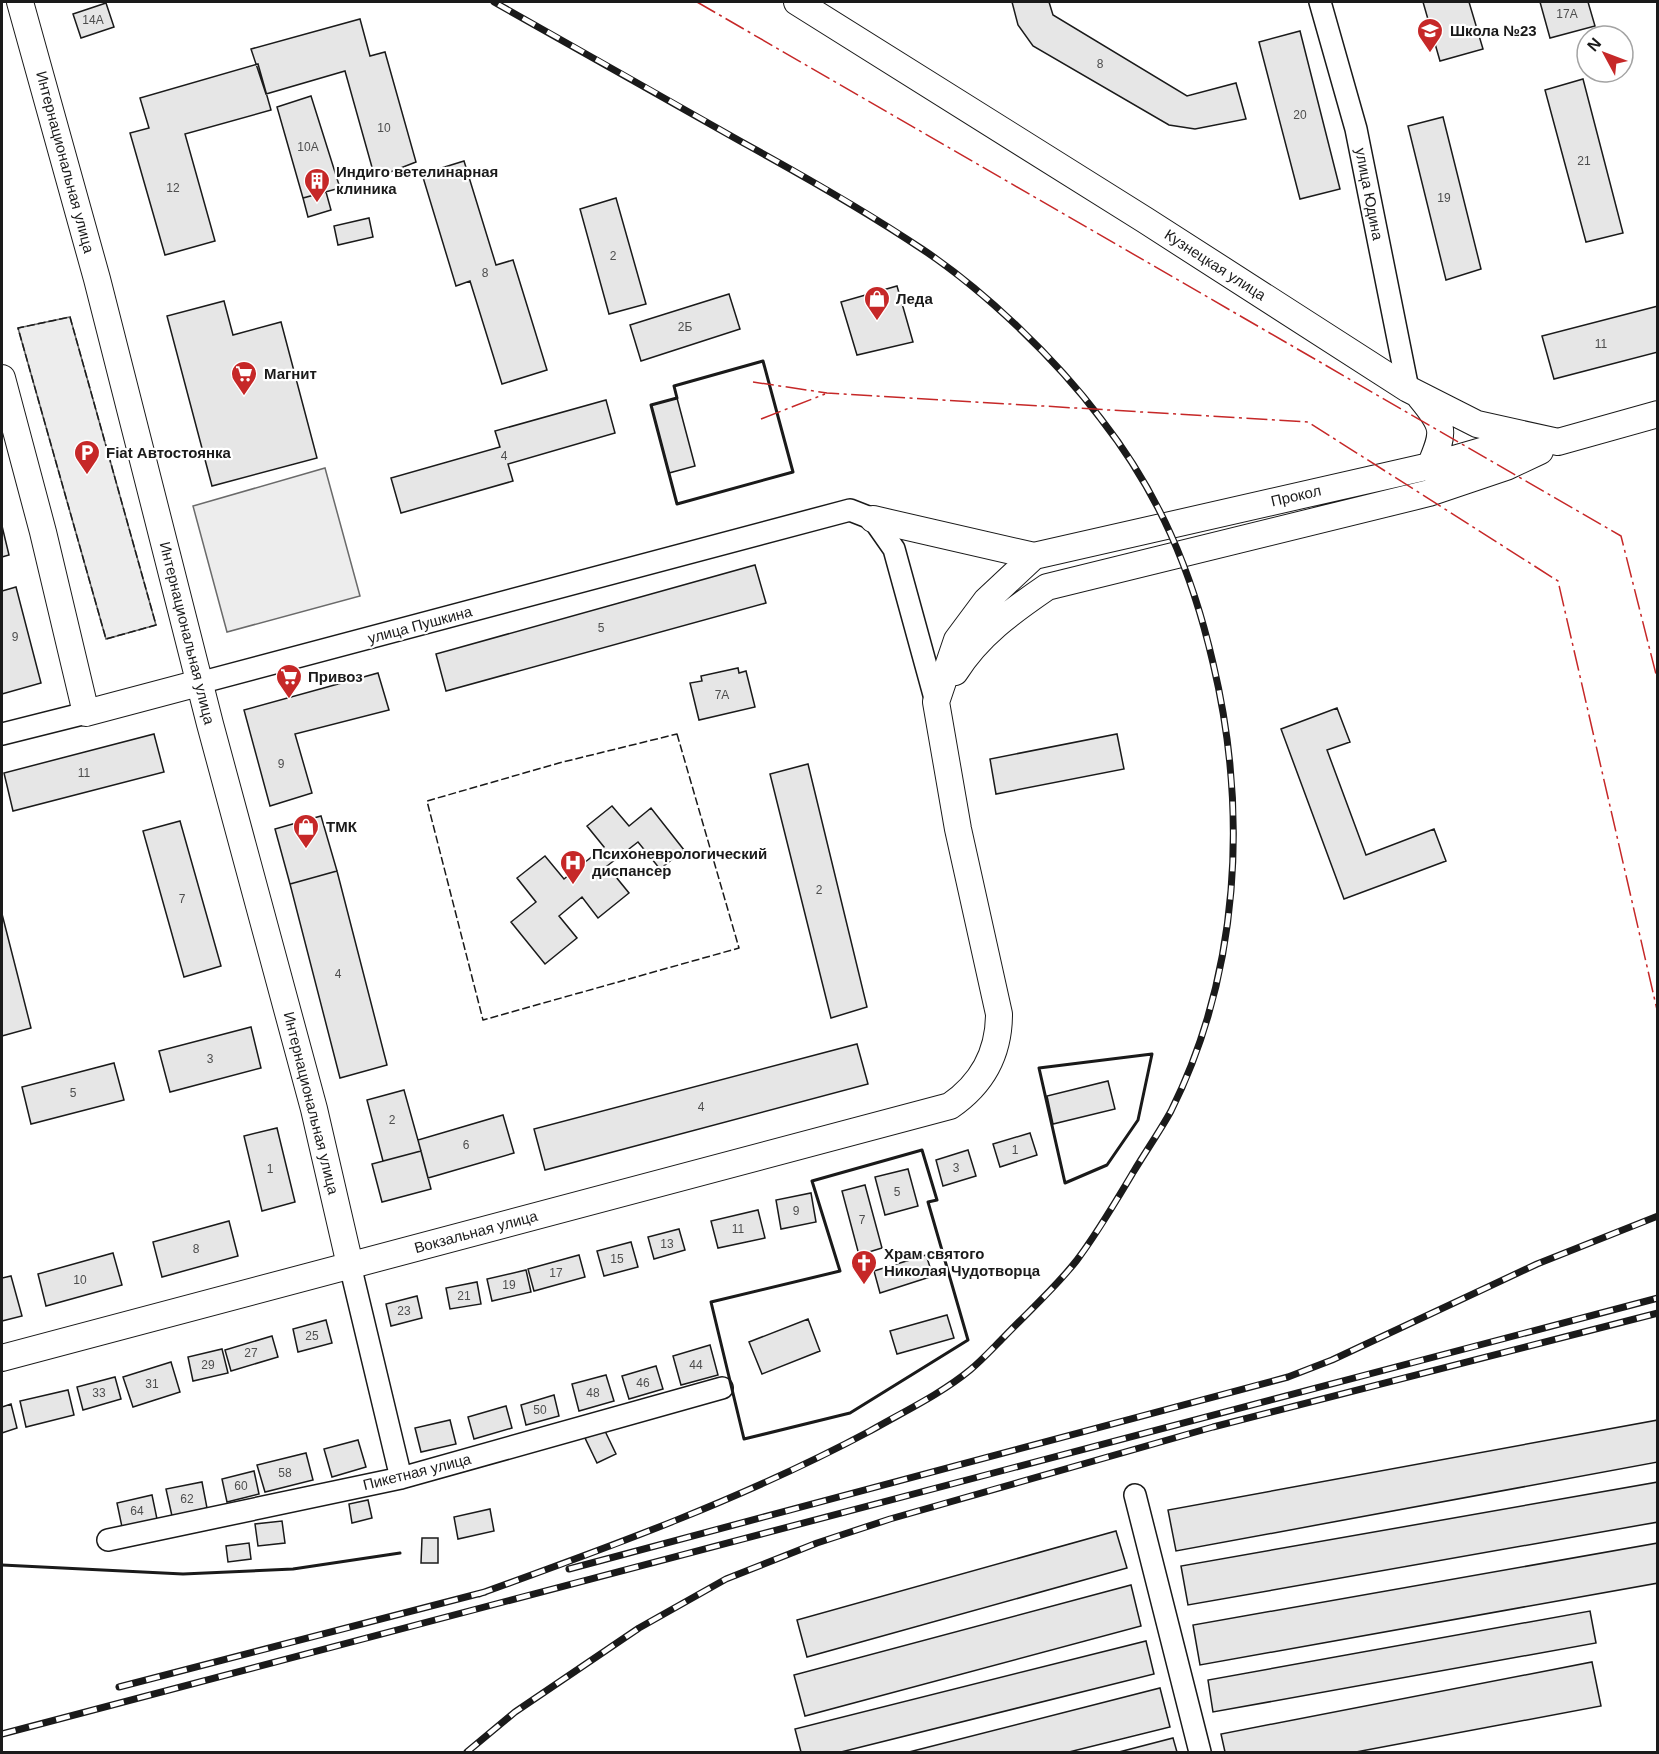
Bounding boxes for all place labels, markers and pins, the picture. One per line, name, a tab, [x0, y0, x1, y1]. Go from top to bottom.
school or university icon: Школа №23	[1415, 16, 1445, 54]
place label: Школа №23	[1450, 22, 1537, 39]
place label: Индиго ветелинарная клиника	[336, 163, 498, 197]
building icon: Индиго ветелинарная клиника	[302, 166, 332, 204]
shop icon: Леда	[862, 284, 892, 322]
place label: Леда	[896, 290, 933, 307]
supermarket icon: Магнит	[229, 359, 259, 397]
place label: Магнит	[264, 365, 317, 382]
parking icon: Fiat Автостоянка	[72, 438, 102, 476]
place label: Fiat Автостоянка	[106, 444, 232, 461]
supermarket icon: Привоз	[274, 662, 304, 700]
place label: Привоз	[308, 668, 363, 685]
shop icon: ТМК	[291, 812, 321, 850]
place label: ТМК	[326, 818, 358, 835]
place label: Психоневрологический диспансер	[592, 845, 767, 879]
hospital icon: Психоневрологический диспансер	[558, 848, 588, 886]
place label: Храм святого Николая Чудотворца	[884, 1245, 1041, 1279]
church icon: Храм святого Николая Чудотворца	[849, 1248, 879, 1286]

